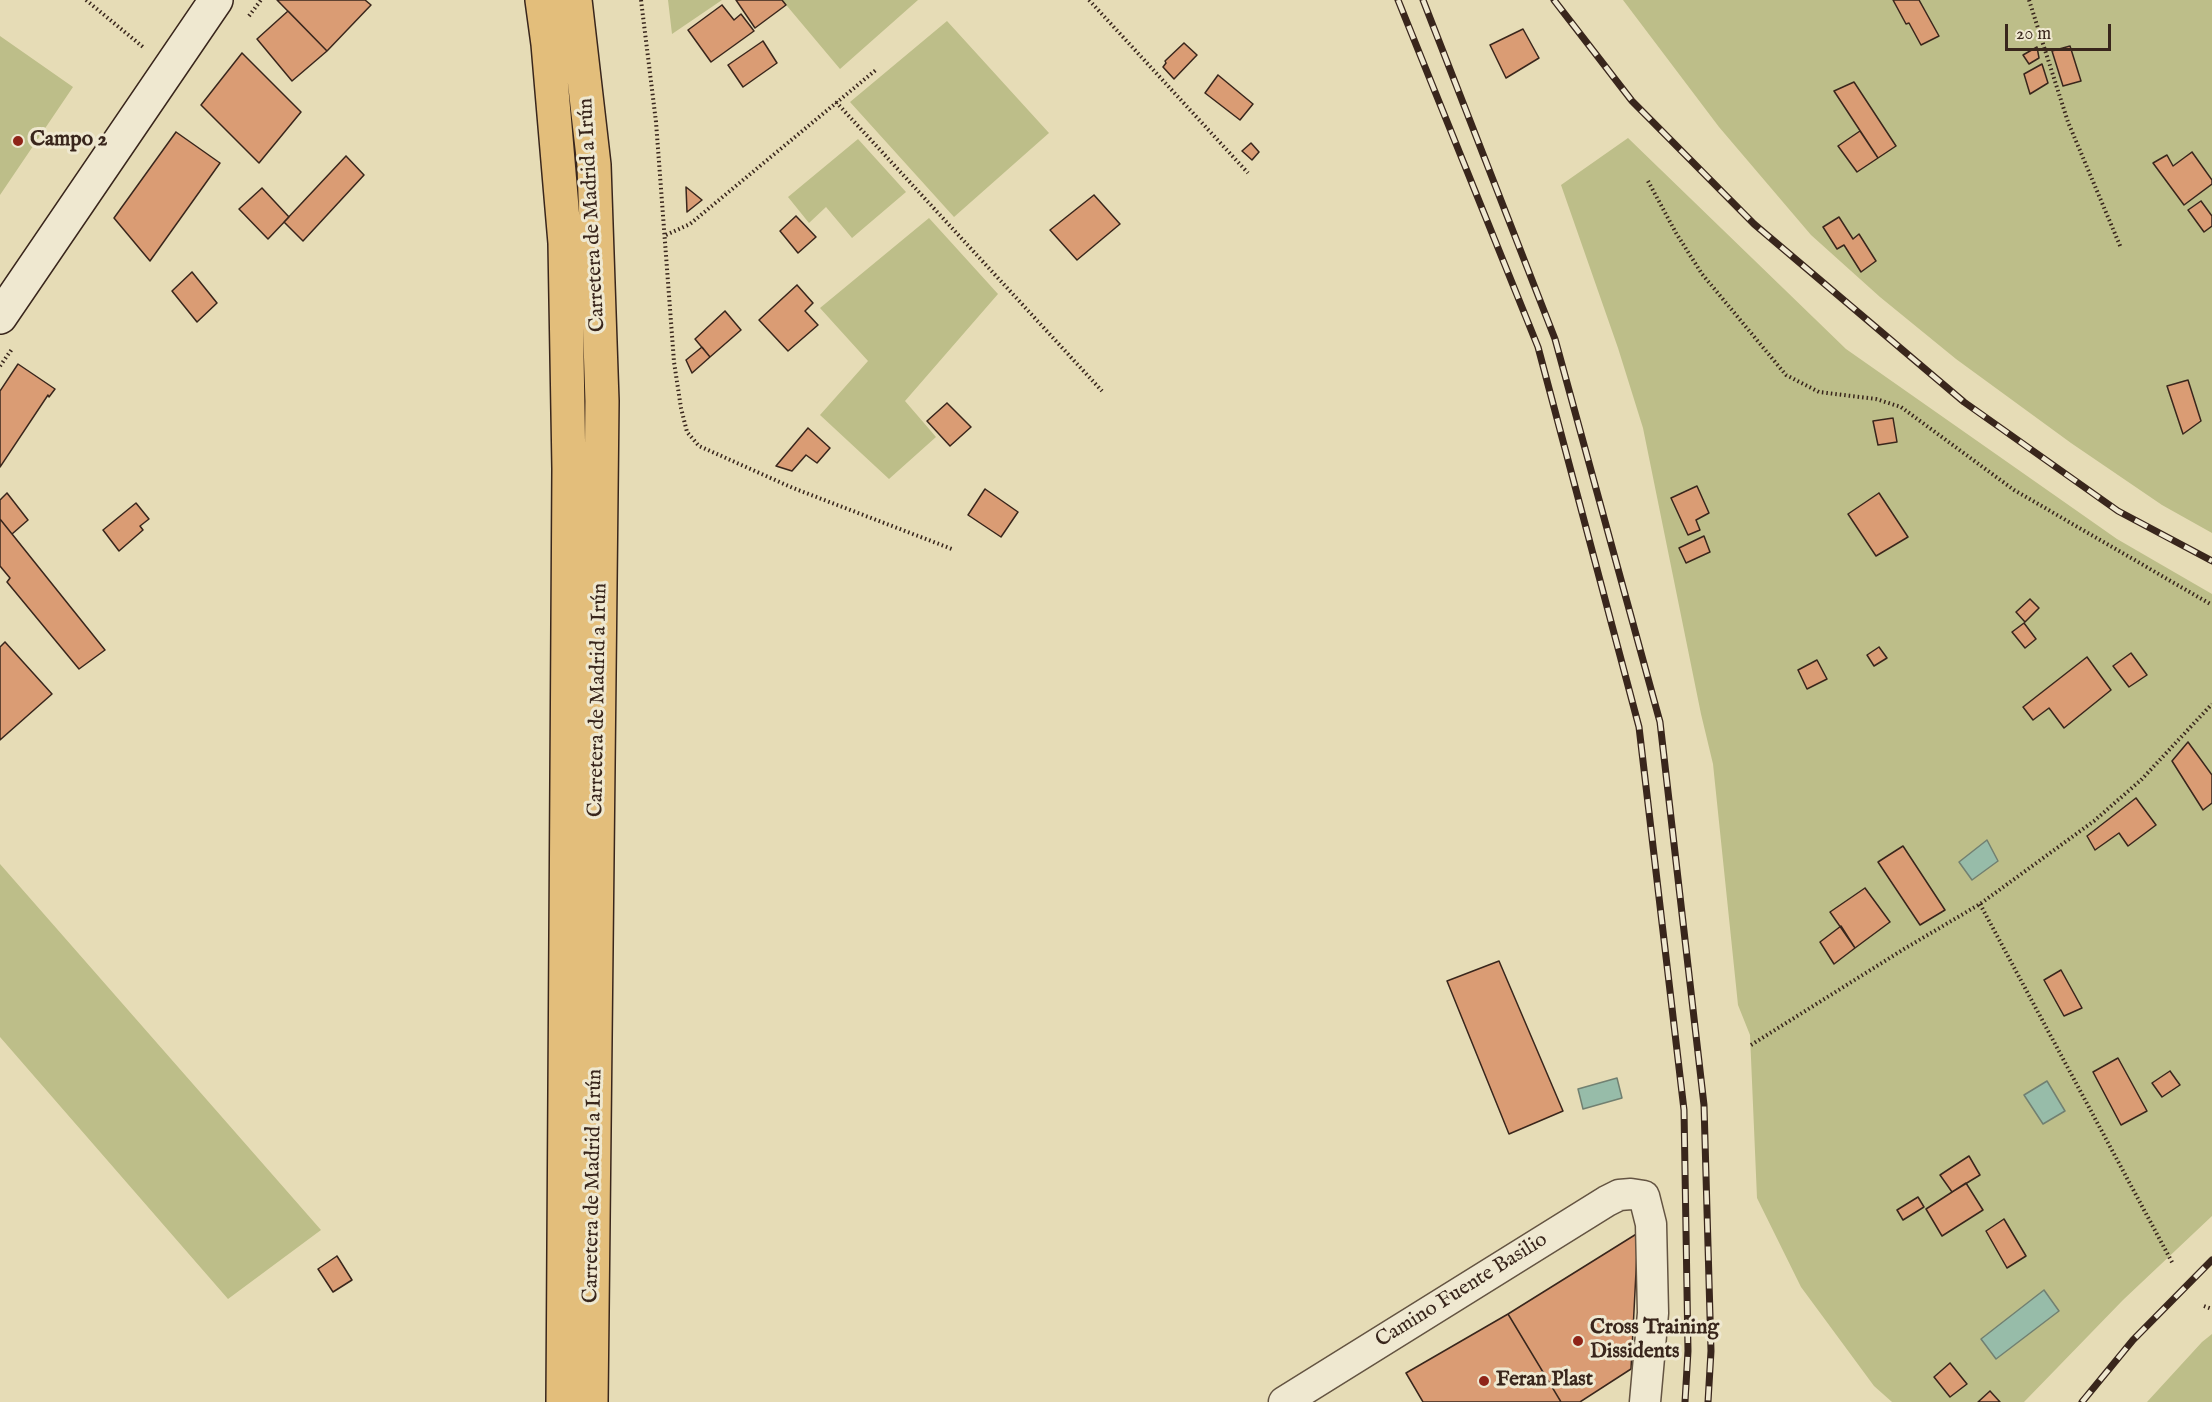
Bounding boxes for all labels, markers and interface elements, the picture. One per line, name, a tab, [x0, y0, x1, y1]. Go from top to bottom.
scale bar	[2008, 12, 2114, 50]
text: 20 m	[2016, 23, 2051, 46]
street label: Carretera de Madrid a Irún	[574, 97, 612, 333]
place label: Campo 2	[30, 128, 107, 154]
marker: Campo 2	[11, 134, 25, 148]
street label: Carretera de Madrid a Irún	[584, 583, 614, 817]
street label: Carretera de Madrid a Irún	[579, 1069, 609, 1303]
street label: Camino Fuente Basilio	[1371, 1228, 1553, 1354]
place label: Cross Training Dissidents	[1590, 1316, 1719, 1366]
marker: Cross Training Dissidents	[1571, 1334, 1585, 1348]
place label: Feran Plast	[1496, 1368, 1593, 1394]
marker: Feran Plast	[1477, 1374, 1491, 1388]

